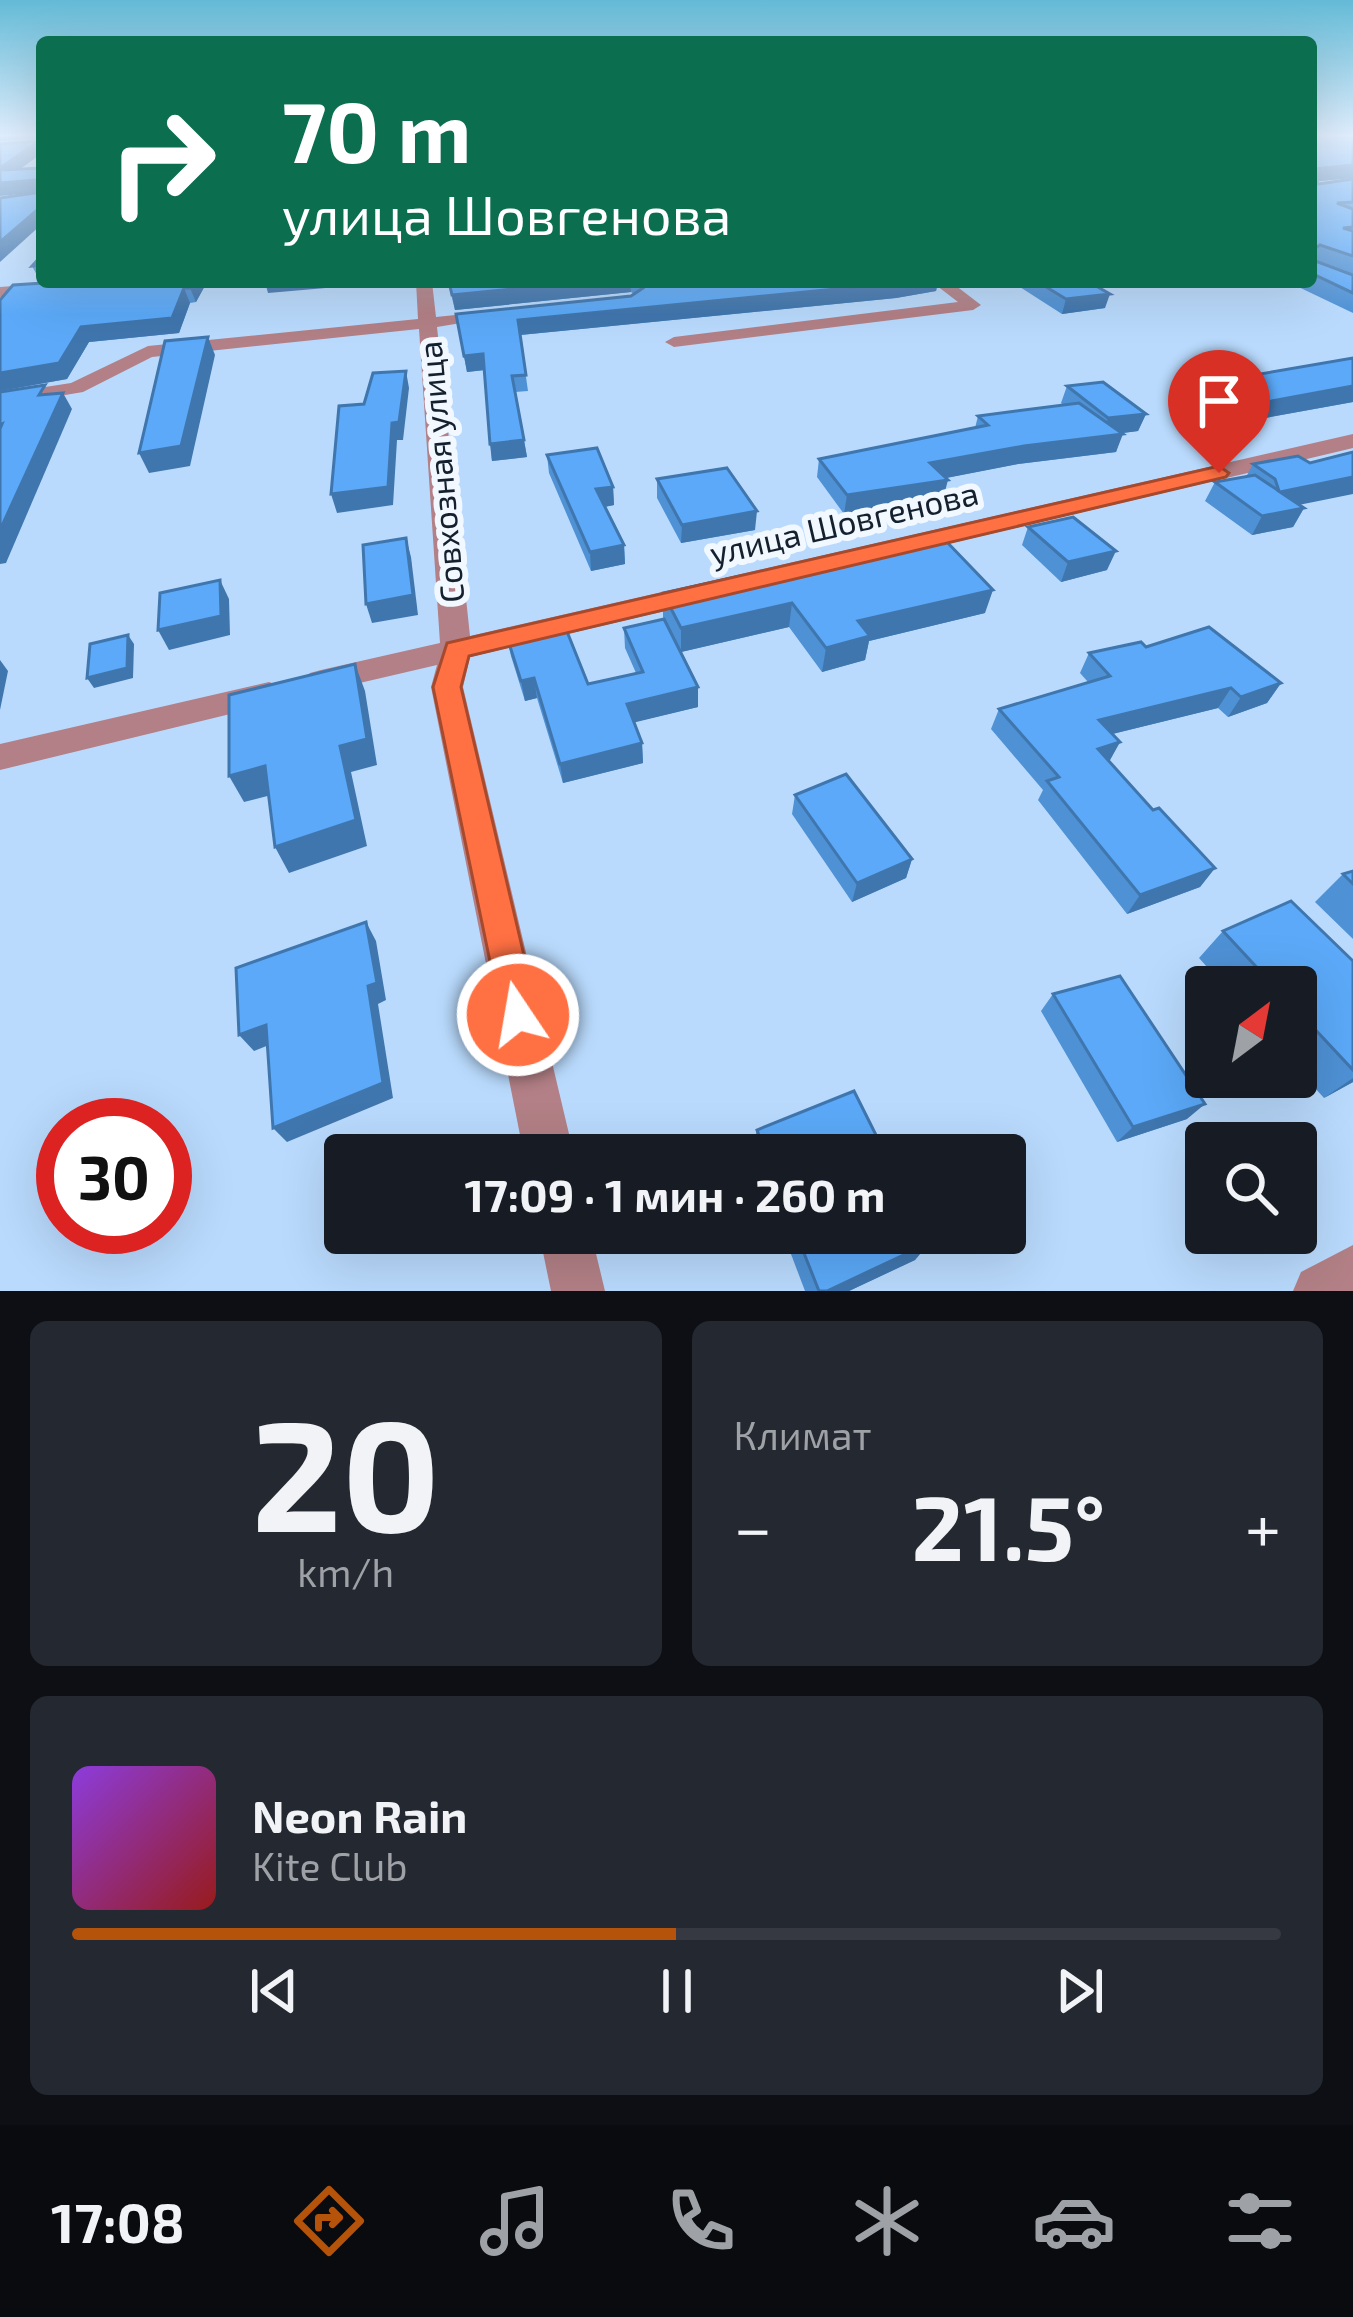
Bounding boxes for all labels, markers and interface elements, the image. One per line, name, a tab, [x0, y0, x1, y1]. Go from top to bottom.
text: 70 m	[282, 79, 472, 180]
icon: right	[84, 84, 240, 240]
text: улица Шовгенова	[282, 181, 731, 246]
street label: Совхозная улица	[409, 339, 472, 605]
pin	[1168, 350, 1270, 473]
icon: arrive	[1186, 368, 1252, 434]
street label: улица Шовгенова	[705, 472, 982, 573]
position arrow	[455, 952, 581, 1078]
north arrow	[1185, 966, 1317, 1098]
map controls	[1185, 966, 1317, 1254]
speed limit sign: 30	[36, 1098, 192, 1254]
button: search	[1185, 1122, 1317, 1254]
text: 17:09 · 1 мин · 260 m	[465, 1167, 885, 1221]
text: 20	[251, 1376, 440, 1563]
text: Климат	[734, 1411, 872, 1458]
text: 21.5°	[911, 1471, 1105, 1579]
text: −	[734, 1486, 772, 1565]
text: +	[1245, 1486, 1281, 1565]
text: km/h	[297, 1548, 394, 1595]
text: Neon Rain	[252, 1788, 467, 1842]
text: Kite Club	[252, 1842, 408, 1889]
icon: previous	[241, 1958, 307, 2024]
icon: pause	[644, 1958, 710, 2024]
icon: next	[1047, 1958, 1113, 2024]
icon: directions	[287, 2179, 371, 2263]
icon: music	[473, 2179, 557, 2263]
icon: phone	[659, 2179, 743, 2263]
icon: climate	[845, 2179, 929, 2263]
icon: car	[1032, 2179, 1116, 2263]
icon: filters	[1218, 2179, 1302, 2263]
text: 17:08	[51, 2189, 185, 2254]

